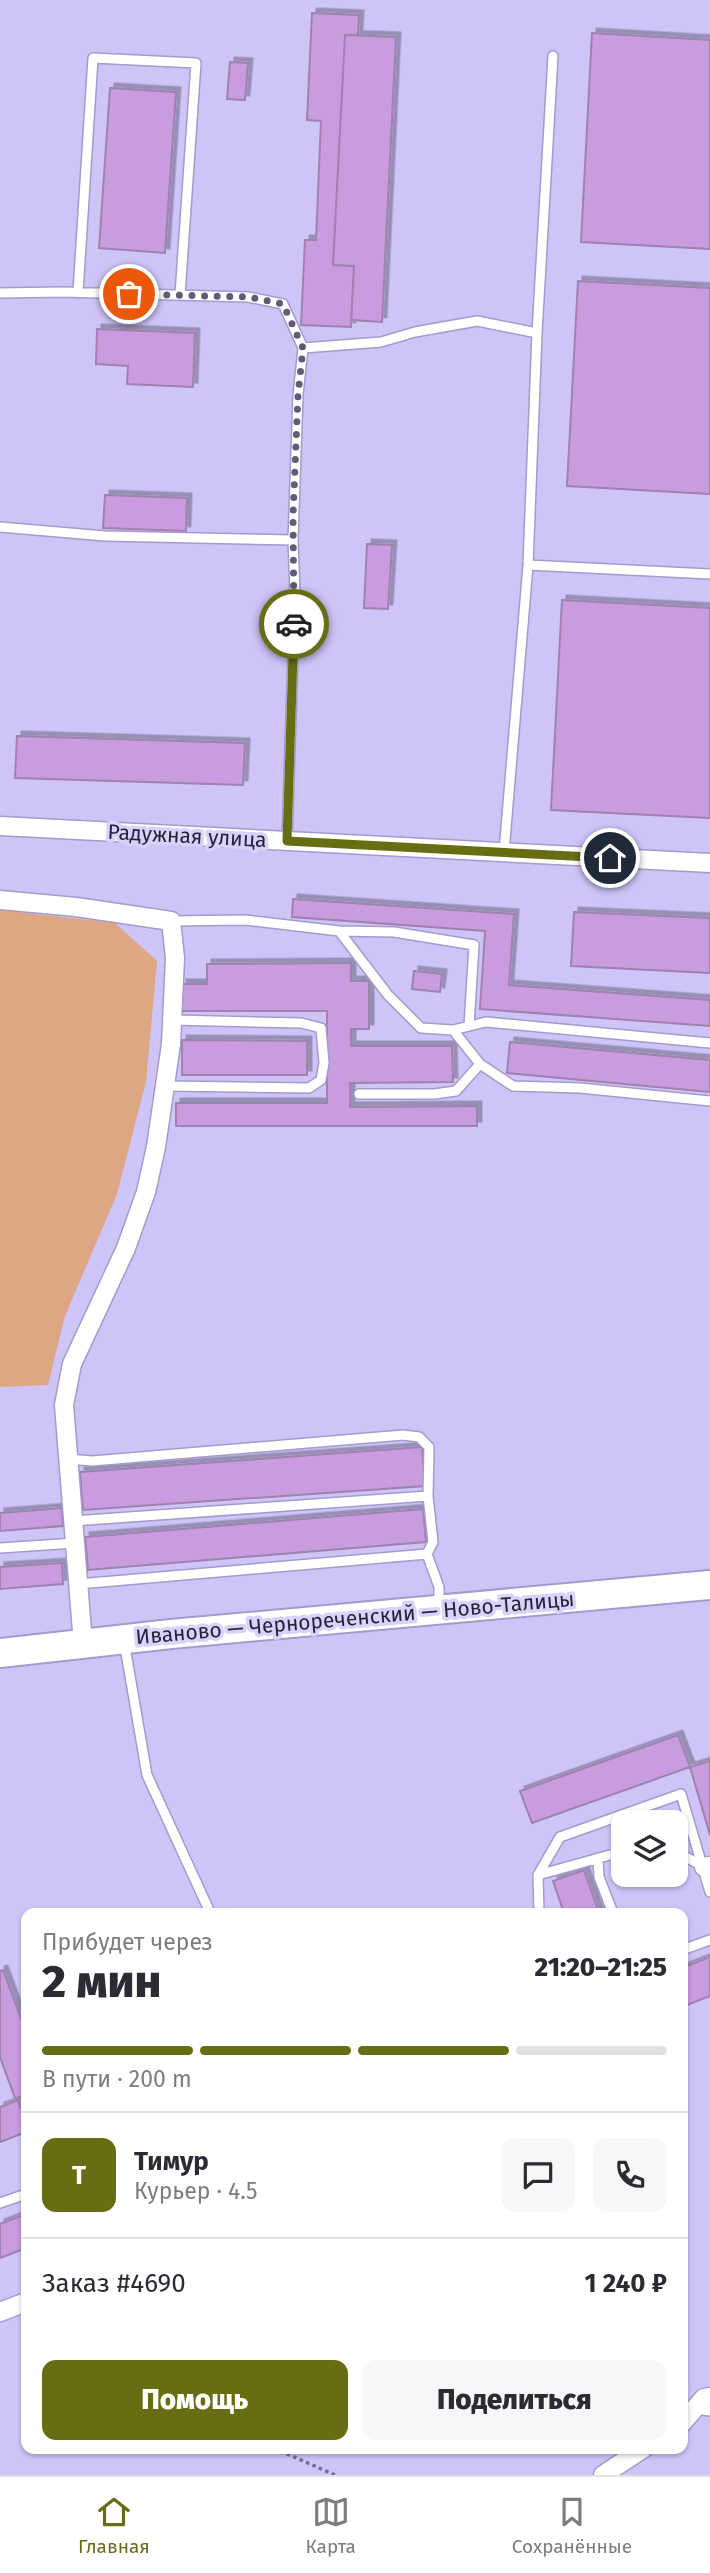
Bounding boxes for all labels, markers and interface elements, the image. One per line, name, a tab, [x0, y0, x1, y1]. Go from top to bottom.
pin	[99, 264, 159, 324]
icon: bag	[110, 275, 148, 313]
courier	[259, 589, 329, 659]
icon: car	[275, 605, 313, 643]
street label: Радужная улица	[107, 819, 267, 853]
pin	[580, 828, 640, 888]
icon: home	[591, 839, 629, 877]
street label: Иваново — Чернореченский — Ново-Талицы	[135, 1586, 575, 1650]
map controls	[611, 1810, 688, 1887]
button: layers	[611, 1810, 688, 1887]
text: Прибудет через	[42, 1928, 213, 1956]
text: 21:20–21:25	[535, 1952, 667, 1983]
text: 2 мин	[42, 1954, 161, 2009]
text: В пути · 200 m	[42, 2065, 192, 2093]
button: chat	[501, 2138, 575, 2212]
button: phone	[593, 2138, 667, 2212]
text: Тимур	[134, 2146, 209, 2177]
text: Т	[72, 2160, 86, 2191]
text: Курьер · 4.5	[134, 2177, 258, 2205]
text: Заказ #4690	[42, 2268, 186, 2299]
text: 1 240 ₽	[585, 2268, 667, 2299]
button: Помощь	[42, 2360, 348, 2440]
button: Поделиться	[362, 2360, 667, 2440]
tab: Главная	[78, 2493, 150, 2558]
tab: Карта	[306, 2493, 356, 2558]
tab: Сохранённые	[512, 2493, 632, 2558]

